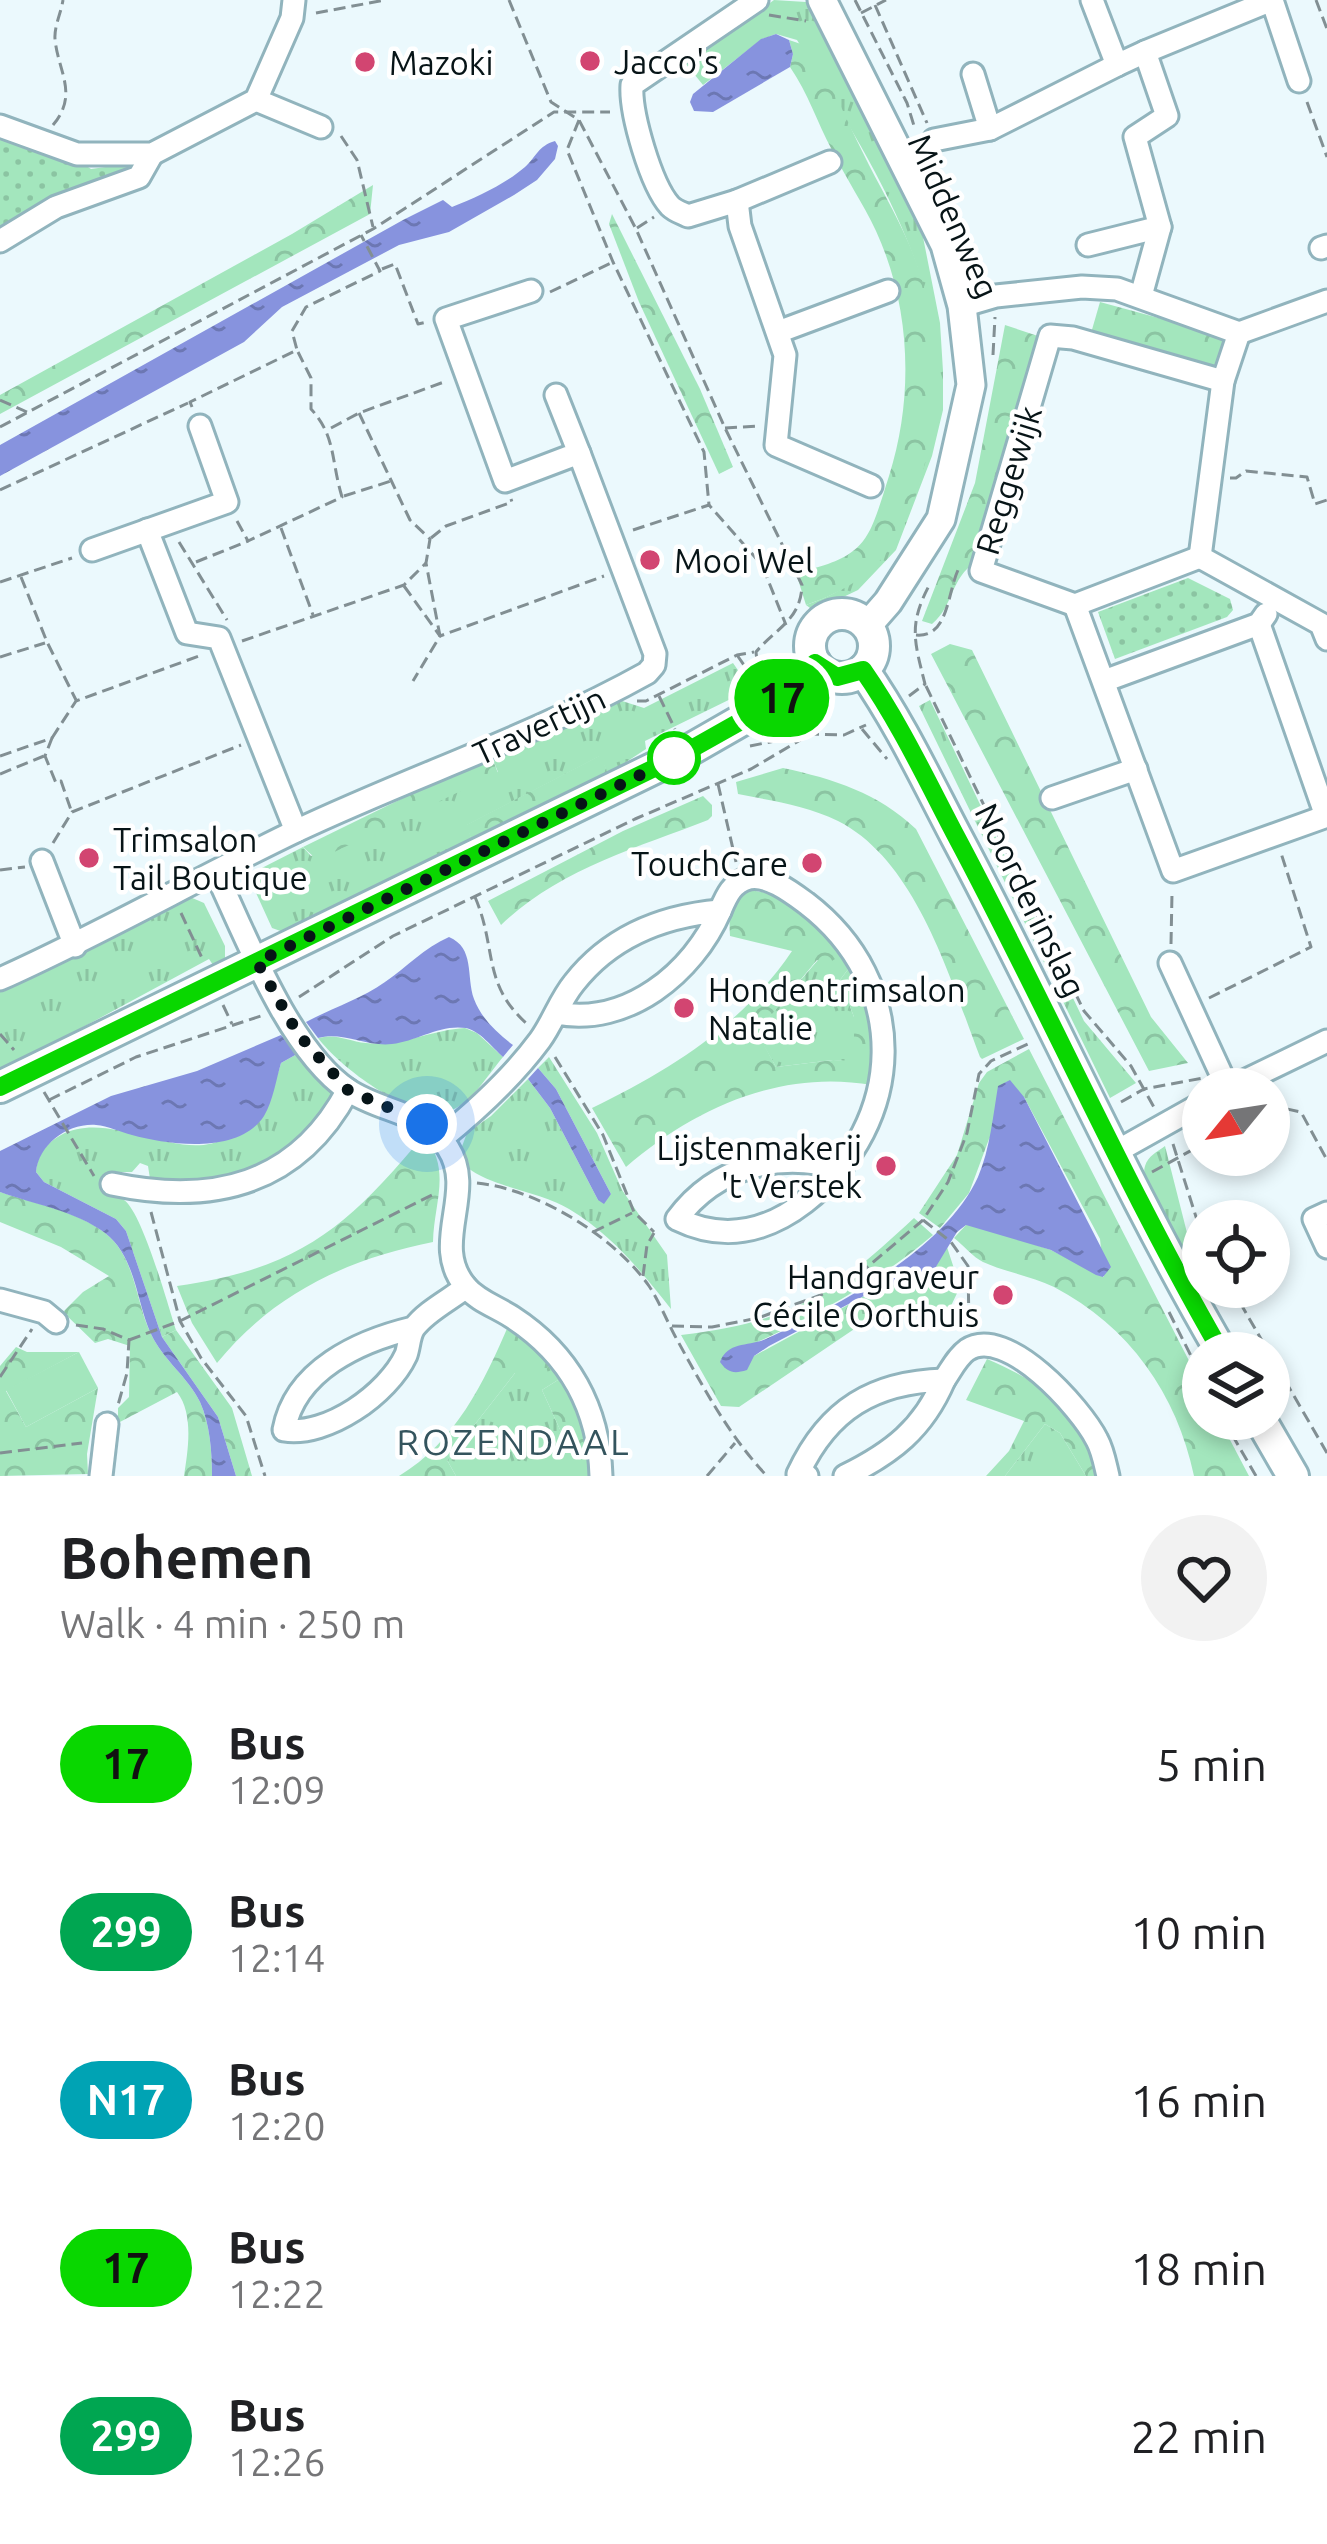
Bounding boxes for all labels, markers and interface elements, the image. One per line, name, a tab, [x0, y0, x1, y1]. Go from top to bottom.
place label: Jacco's	[614, 43, 719, 80]
place label: Mazoki	[389, 44, 493, 81]
marker: Jacco's	[577, 48, 603, 74]
marker: Mazoki	[352, 49, 378, 75]
street label: Middenweg	[901, 128, 1007, 304]
street label: Reggewijk	[968, 401, 1048, 559]
place label: Mooi Wel	[674, 542, 814, 579]
marker: Mooi Wel	[637, 547, 663, 573]
line badge: 17	[728, 659, 836, 737]
text: 17	[758, 674, 806, 721]
street label: Travertijn	[467, 678, 611, 772]
unlabelled marker	[649, 733, 699, 783]
street label: Noorderinslag	[968, 797, 1094, 1003]
place label: Trimsalon Tail Boutique	[113, 821, 308, 896]
marker: Trimsalon Tail Boutique	[76, 845, 102, 871]
place label: TouchCare	[631, 845, 788, 882]
marker: TouchCare	[799, 850, 825, 876]
place label: Hondentrimsalon Natalie	[708, 971, 966, 1046]
marker: Hondentrimsalon Natalie	[671, 995, 697, 1021]
north arrow	[1182, 1068, 1290, 1176]
map controls	[1182, 1068, 1290, 1440]
your location	[397, 1094, 457, 1154]
place label: Lijstenmakerij 't Verstek	[657, 1129, 862, 1204]
marker: Lijstenmakerij 't Verstek	[873, 1153, 899, 1179]
button: locate	[1182, 1200, 1290, 1308]
place label: Handgraveur Cécile Oorthuis	[752, 1258, 979, 1333]
marker: Handgraveur Cécile Oorthuis	[990, 1282, 1016, 1308]
button: layers	[1182, 1332, 1290, 1440]
district label: ROZENDAAL	[397, 1421, 631, 1462]
button: heart	[1141, 1515, 1267, 1641]
text: Bohemen	[60, 1525, 314, 1589]
text: Walk · 4 min · 250 m	[60, 1602, 405, 1645]
text: Bus	[228, 1717, 305, 1768]
text: 5 min	[1156, 1739, 1267, 1790]
text: 17	[102, 1740, 150, 1787]
text: 12:09	[228, 1768, 326, 1811]
text: Bus	[228, 1885, 305, 1936]
text: 10 min	[1130, 1907, 1267, 1958]
text: 299	[90, 1908, 162, 1955]
text: 12:14	[228, 1936, 326, 1979]
text: Bus	[228, 2053, 305, 2104]
text: 16 min	[1130, 2075, 1267, 2126]
text: N17	[87, 2076, 165, 2123]
text: 12:20	[228, 2104, 326, 2147]
text: Bus	[228, 2221, 305, 2272]
text: 18 min	[1130, 2243, 1267, 2294]
text: 17	[102, 2244, 150, 2291]
text: 12:22	[228, 2272, 326, 2315]
text: Bus	[228, 2389, 305, 2440]
text: 22 min	[1130, 2411, 1267, 2462]
text: 299	[90, 2412, 162, 2459]
text: 12:26	[228, 2440, 326, 2483]

